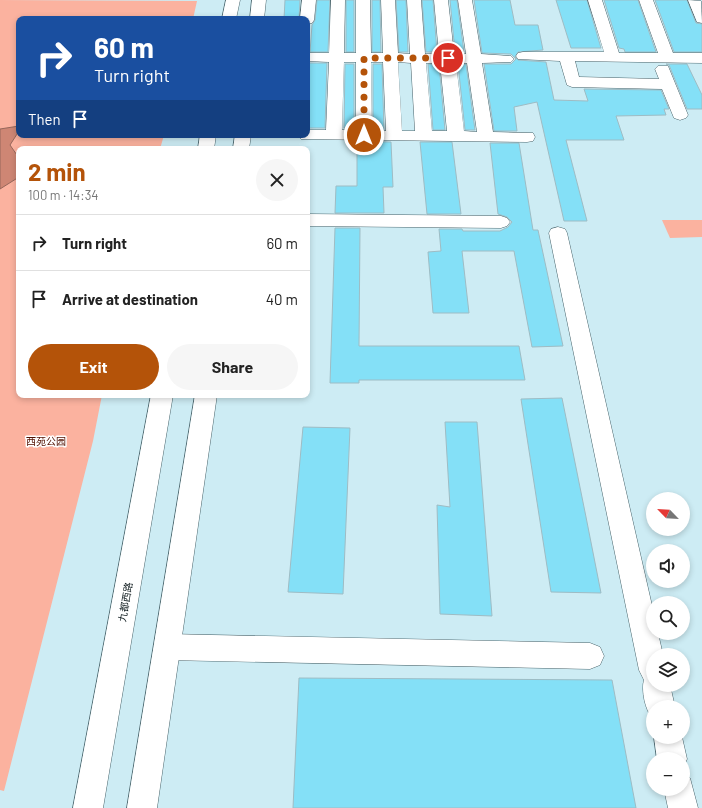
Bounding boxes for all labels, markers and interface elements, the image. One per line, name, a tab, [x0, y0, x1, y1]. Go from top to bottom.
text: 60 m	[94, 30, 154, 64]
icon: right	[28, 32, 80, 84]
pin	[431, 41, 465, 75]
icon: arrive	[437, 47, 459, 69]
text: Turn right	[94, 64, 170, 86]
icon: arrive	[69, 108, 91, 130]
text: Then	[28, 110, 61, 128]
position arrow	[343, 114, 385, 156]
text: 2 min	[28, 157, 86, 186]
button: close	[256, 159, 298, 201]
text: 100 m · 14:34	[28, 187, 99, 203]
icon: right	[28, 232, 50, 254]
text: Turn right	[62, 234, 127, 252]
text: 60 m	[266, 234, 298, 252]
icon: arrive	[28, 288, 50, 310]
text: Arrive at destination	[62, 290, 198, 308]
text: 40 m	[266, 290, 298, 308]
button: Exit	[28, 344, 159, 390]
button: Share	[167, 344, 298, 390]
park label: 西苑公园	[26, 435, 66, 447]
north arrow	[646, 492, 690, 536]
map controls	[646, 492, 690, 796]
button: sound	[646, 544, 690, 588]
street label: 九都西路	[116, 581, 134, 623]
button: search	[646, 596, 690, 640]
button: layers	[646, 648, 690, 692]
button: +	[646, 700, 690, 744]
button: −	[646, 752, 690, 796]

